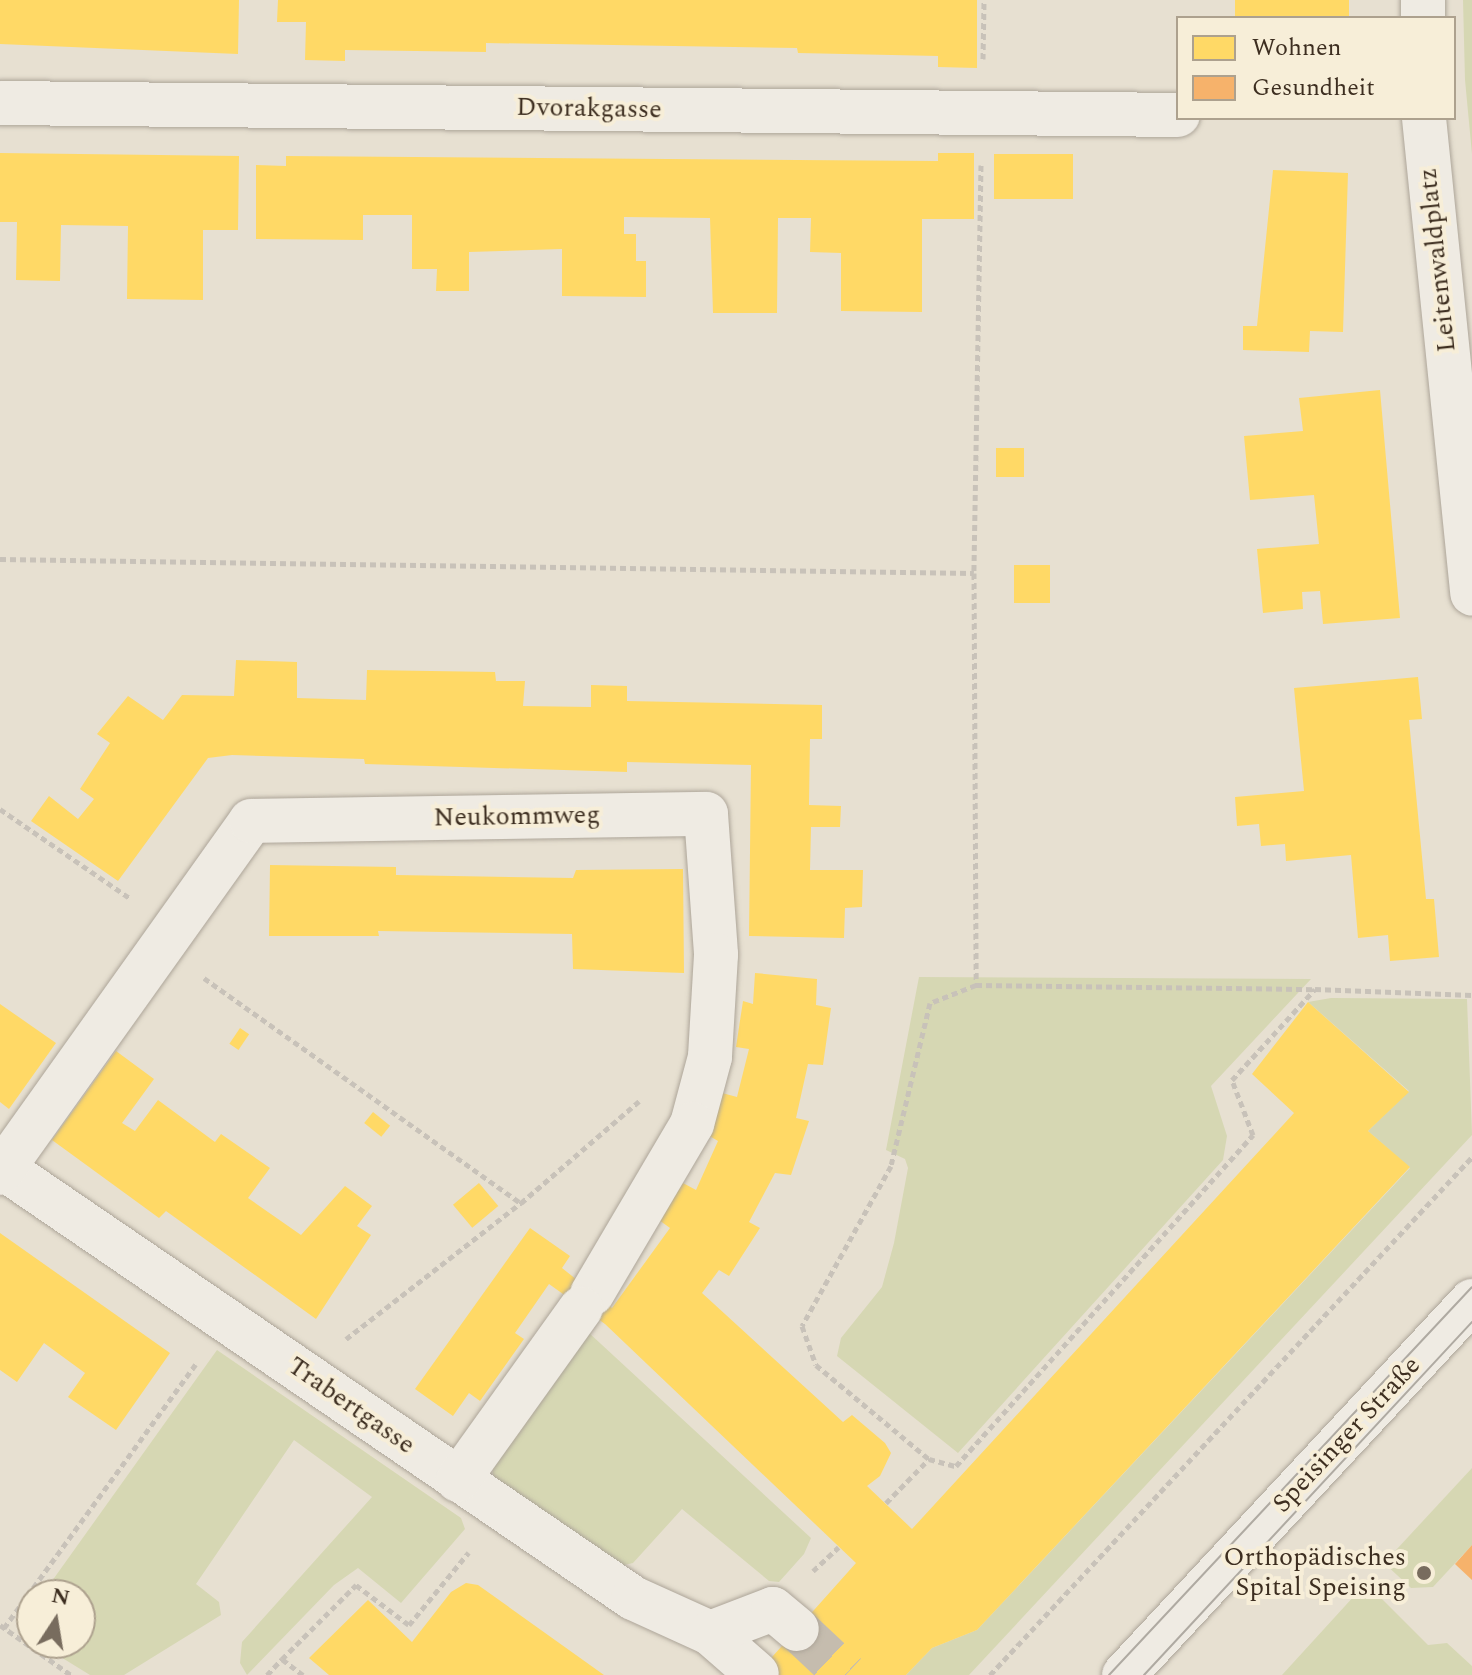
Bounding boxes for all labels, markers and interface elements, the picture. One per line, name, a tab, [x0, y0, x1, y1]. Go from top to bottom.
legend	[1176, 16, 1456, 120]
text: Wohnen	[1252, 30, 1342, 66]
text: Gesundheit	[1252, 70, 1375, 106]
street label: Dvorakgasse	[516, 92, 662, 126]
street label: Leitenwaldplatz	[1413, 166, 1463, 354]
street label: Neukommweg	[433, 800, 601, 834]
street label: Speisinger Straße	[1267, 1350, 1427, 1520]
street label: Trabertgasse	[281, 1351, 421, 1461]
place label: Orthopädisches Spital Speising	[1223, 1542, 1406, 1604]
marker: Orthopädisches Spital Speising	[1413, 1562, 1435, 1584]
north arrow	[16, 1579, 96, 1659]
text: N	[48, 1579, 73, 1615]

